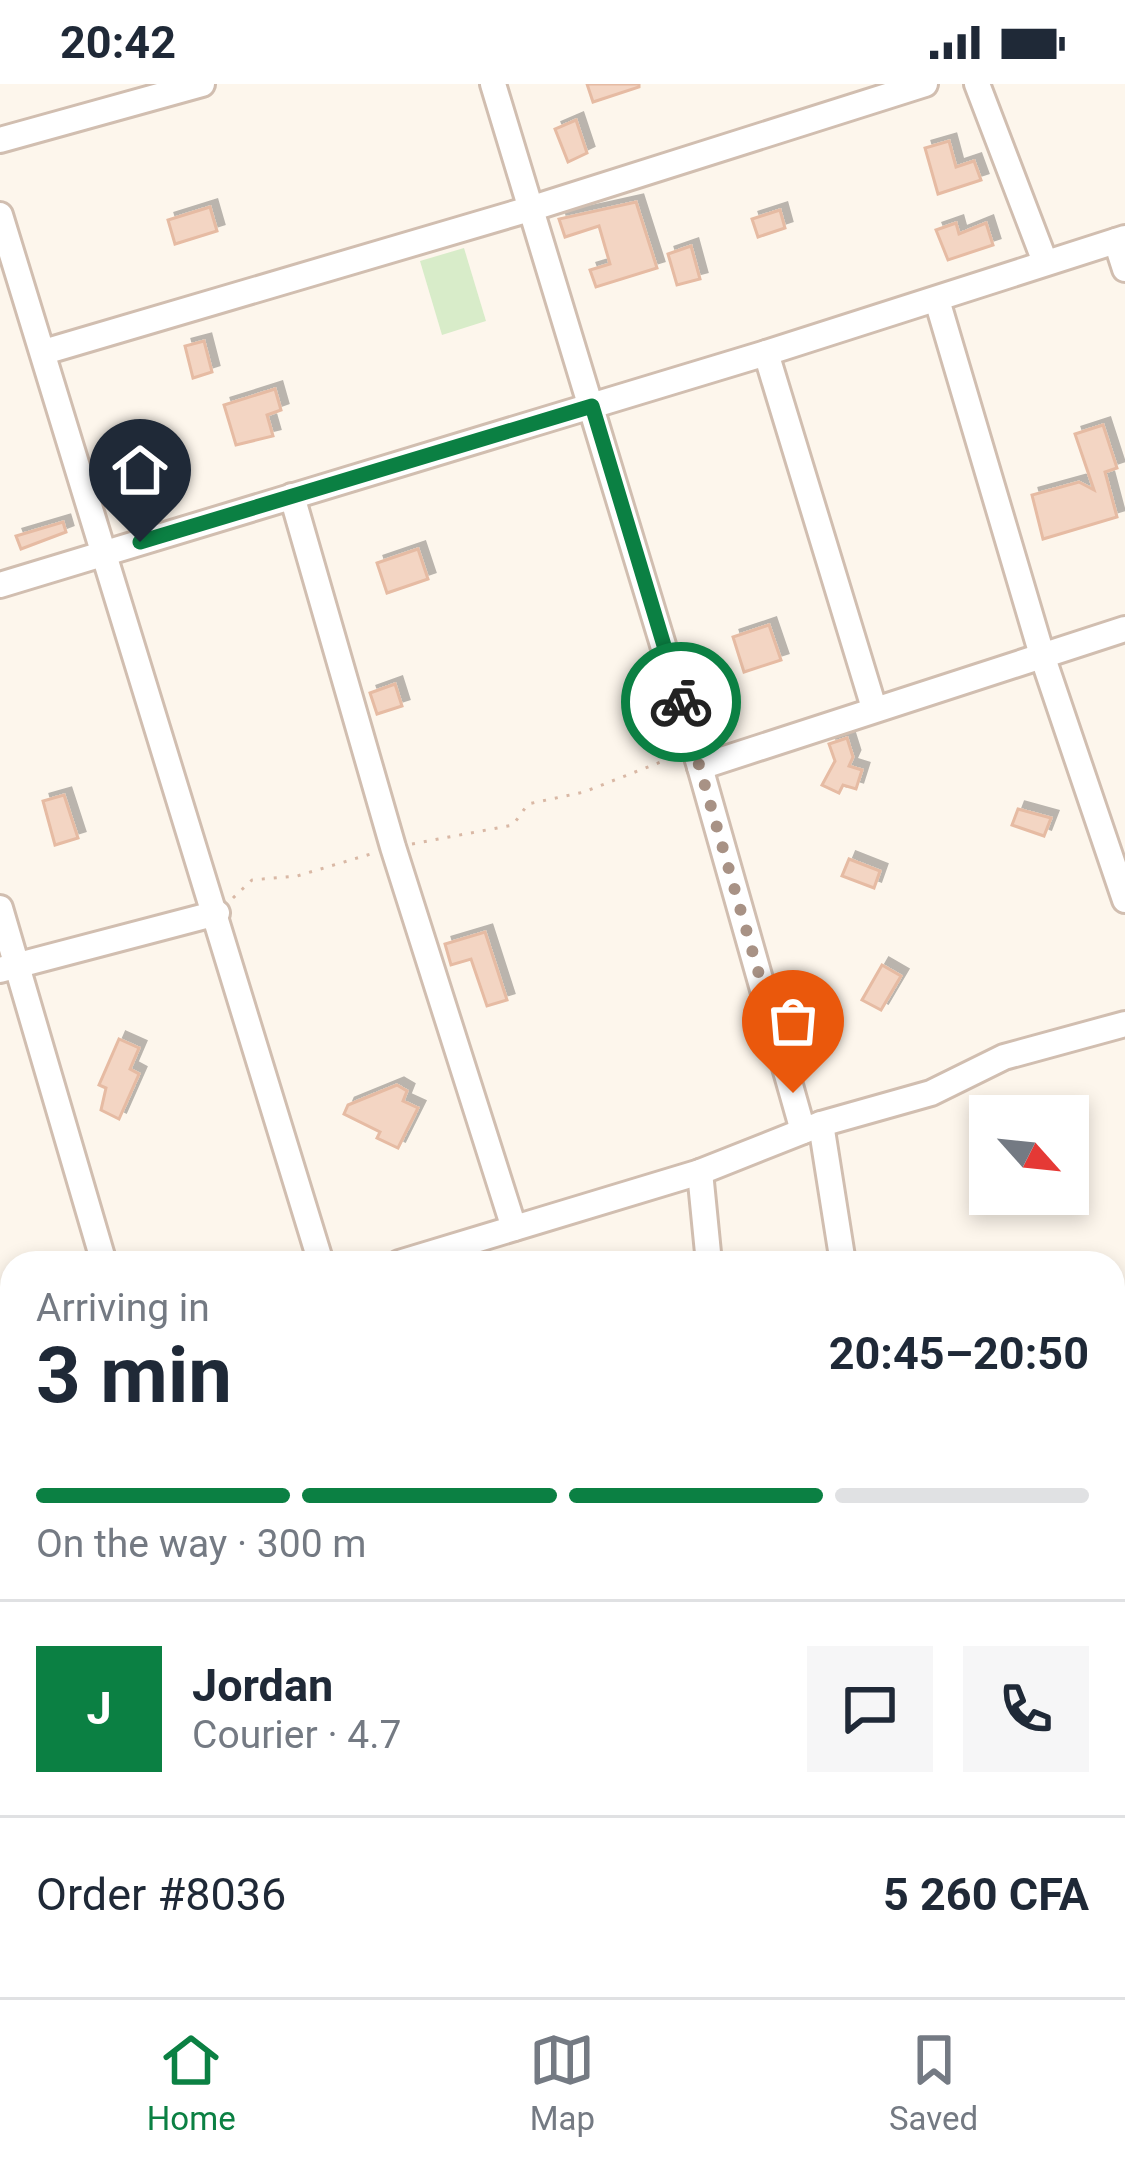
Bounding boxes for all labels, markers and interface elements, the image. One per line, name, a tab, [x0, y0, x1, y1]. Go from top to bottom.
text: 20:42	[60, 16, 176, 69]
pin	[89, 419, 191, 542]
icon: home	[107, 437, 173, 503]
courier	[621, 642, 741, 762]
icon: bike	[648, 669, 714, 735]
pin	[742, 970, 844, 1093]
icon: bag	[760, 988, 826, 1054]
north arrow	[969, 1095, 1089, 1215]
map controls	[969, 1095, 1089, 1215]
text: Arriving in	[36, 1285, 210, 1331]
text: 20:45–20:50	[829, 1327, 1089, 1380]
text: 3 min	[36, 1330, 232, 1421]
text: On the way · 300 m	[36, 1521, 367, 1567]
button: chat	[807, 1646, 933, 1772]
button: phone	[963, 1646, 1089, 1772]
text: Jordan	[192, 1659, 333, 1712]
text: J	[86, 1682, 112, 1735]
text: Courier · 4.7	[192, 1712, 401, 1758]
text: Order #8036	[36, 1868, 286, 1921]
text: 5 260 CFA	[883, 1868, 1089, 1921]
tab: Home	[147, 2027, 236, 2138]
tab: Map	[529, 2027, 595, 2138]
tab: Saved	[889, 2027, 978, 2138]

